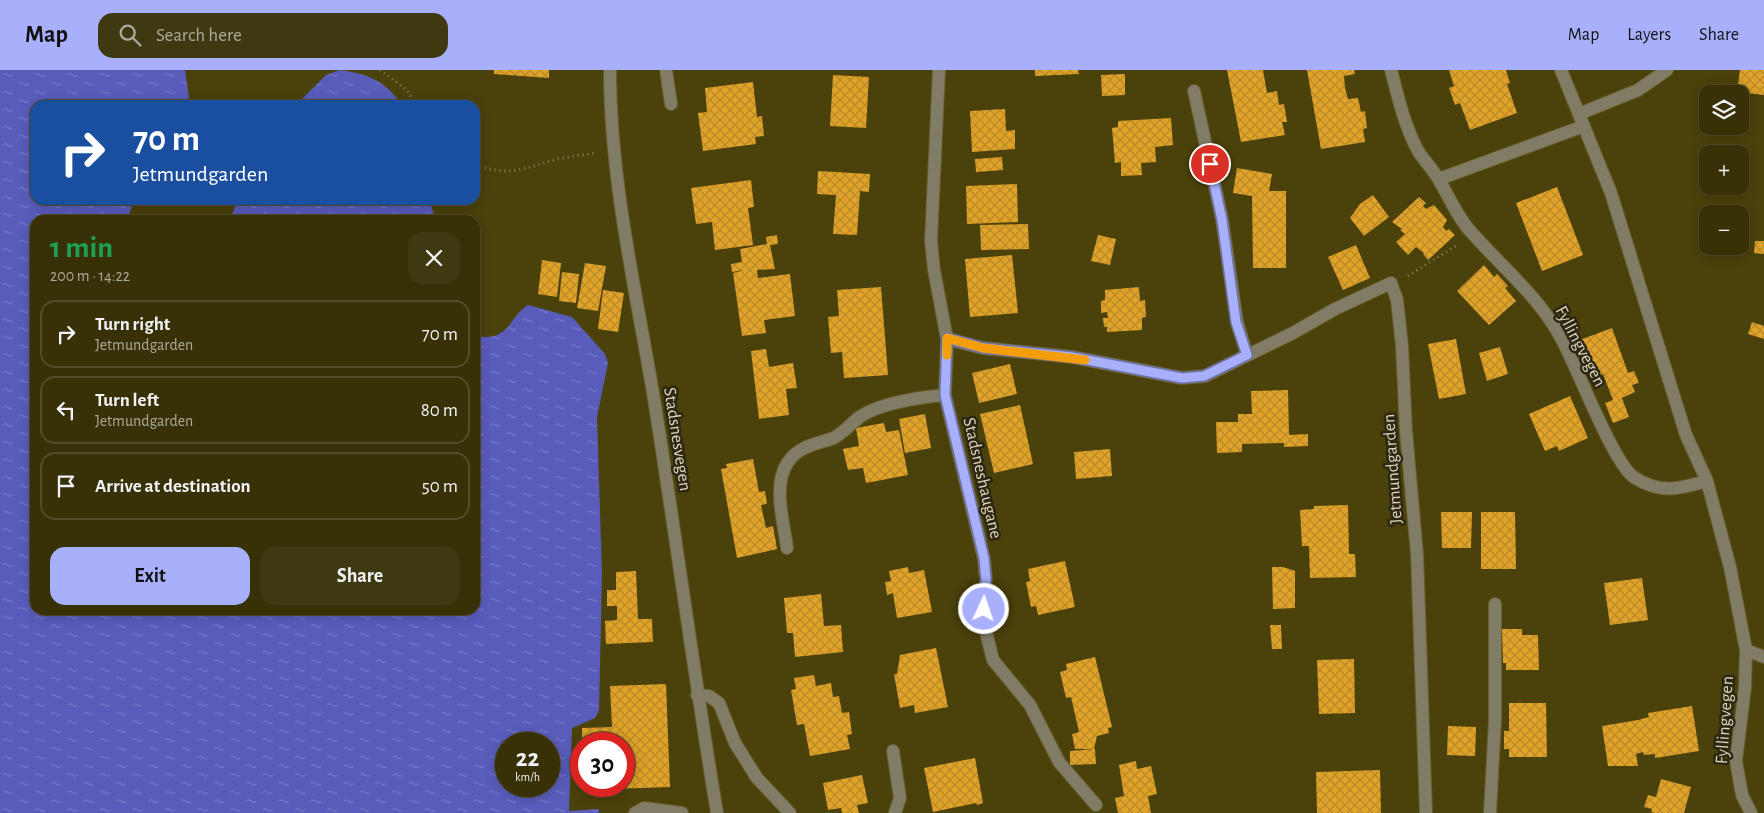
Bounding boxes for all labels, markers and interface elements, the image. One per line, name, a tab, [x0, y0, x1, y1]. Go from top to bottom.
search box	[98, 13, 448, 58]
icon: search	[116, 21, 144, 49]
text: Map	[25, 23, 68, 47]
text: Search here	[156, 26, 242, 45]
text: Map	[1568, 26, 1599, 44]
text: Layers	[1627, 26, 1671, 44]
text: Share	[1699, 26, 1739, 44]
map controls	[1699, 85, 1749, 255]
button: layers	[1699, 85, 1749, 135]
icon: right	[50, 120, 115, 185]
text: 70 m	[133, 122, 200, 157]
pin	[1189, 143, 1231, 185]
button: +	[1699, 145, 1749, 195]
icon: arrive	[1196, 150, 1224, 178]
text: Jetmundgarden	[133, 163, 268, 185]
button: −	[1699, 205, 1749, 255]
button: close	[408, 232, 460, 284]
text: 1 min	[50, 233, 113, 263]
text: 200 m · 14:22	[50, 268, 130, 284]
street label: Fyllingvegen	[1551, 303, 1609, 390]
text: Turn right	[95, 315, 170, 334]
icon: right	[52, 320, 80, 348]
text: 70 m	[422, 325, 458, 344]
text: Jetmundgarden	[95, 337, 193, 353]
street label: Stadsnesvegen	[660, 386, 694, 492]
text: Turn left	[95, 391, 159, 410]
icon: left	[52, 396, 80, 424]
text: 80 m	[421, 401, 458, 420]
text: Jetmundgarden	[95, 413, 193, 429]
street label: Jetmundgarden	[1380, 413, 1406, 525]
street label: Stadsneshaugane	[959, 416, 1005, 541]
icon: arrive	[52, 472, 80, 500]
text: Arrive at destination	[95, 477, 251, 496]
text: 50 m	[422, 477, 458, 496]
button: Exit	[50, 547, 250, 605]
button: Share	[260, 547, 460, 605]
position arrow	[957, 582, 1009, 634]
street label: Fyllingvegen	[1713, 675, 1737, 765]
speed limit sign: 30	[570, 732, 635, 797]
text: 22	[516, 746, 539, 771]
text: km/h	[515, 771, 540, 783]

